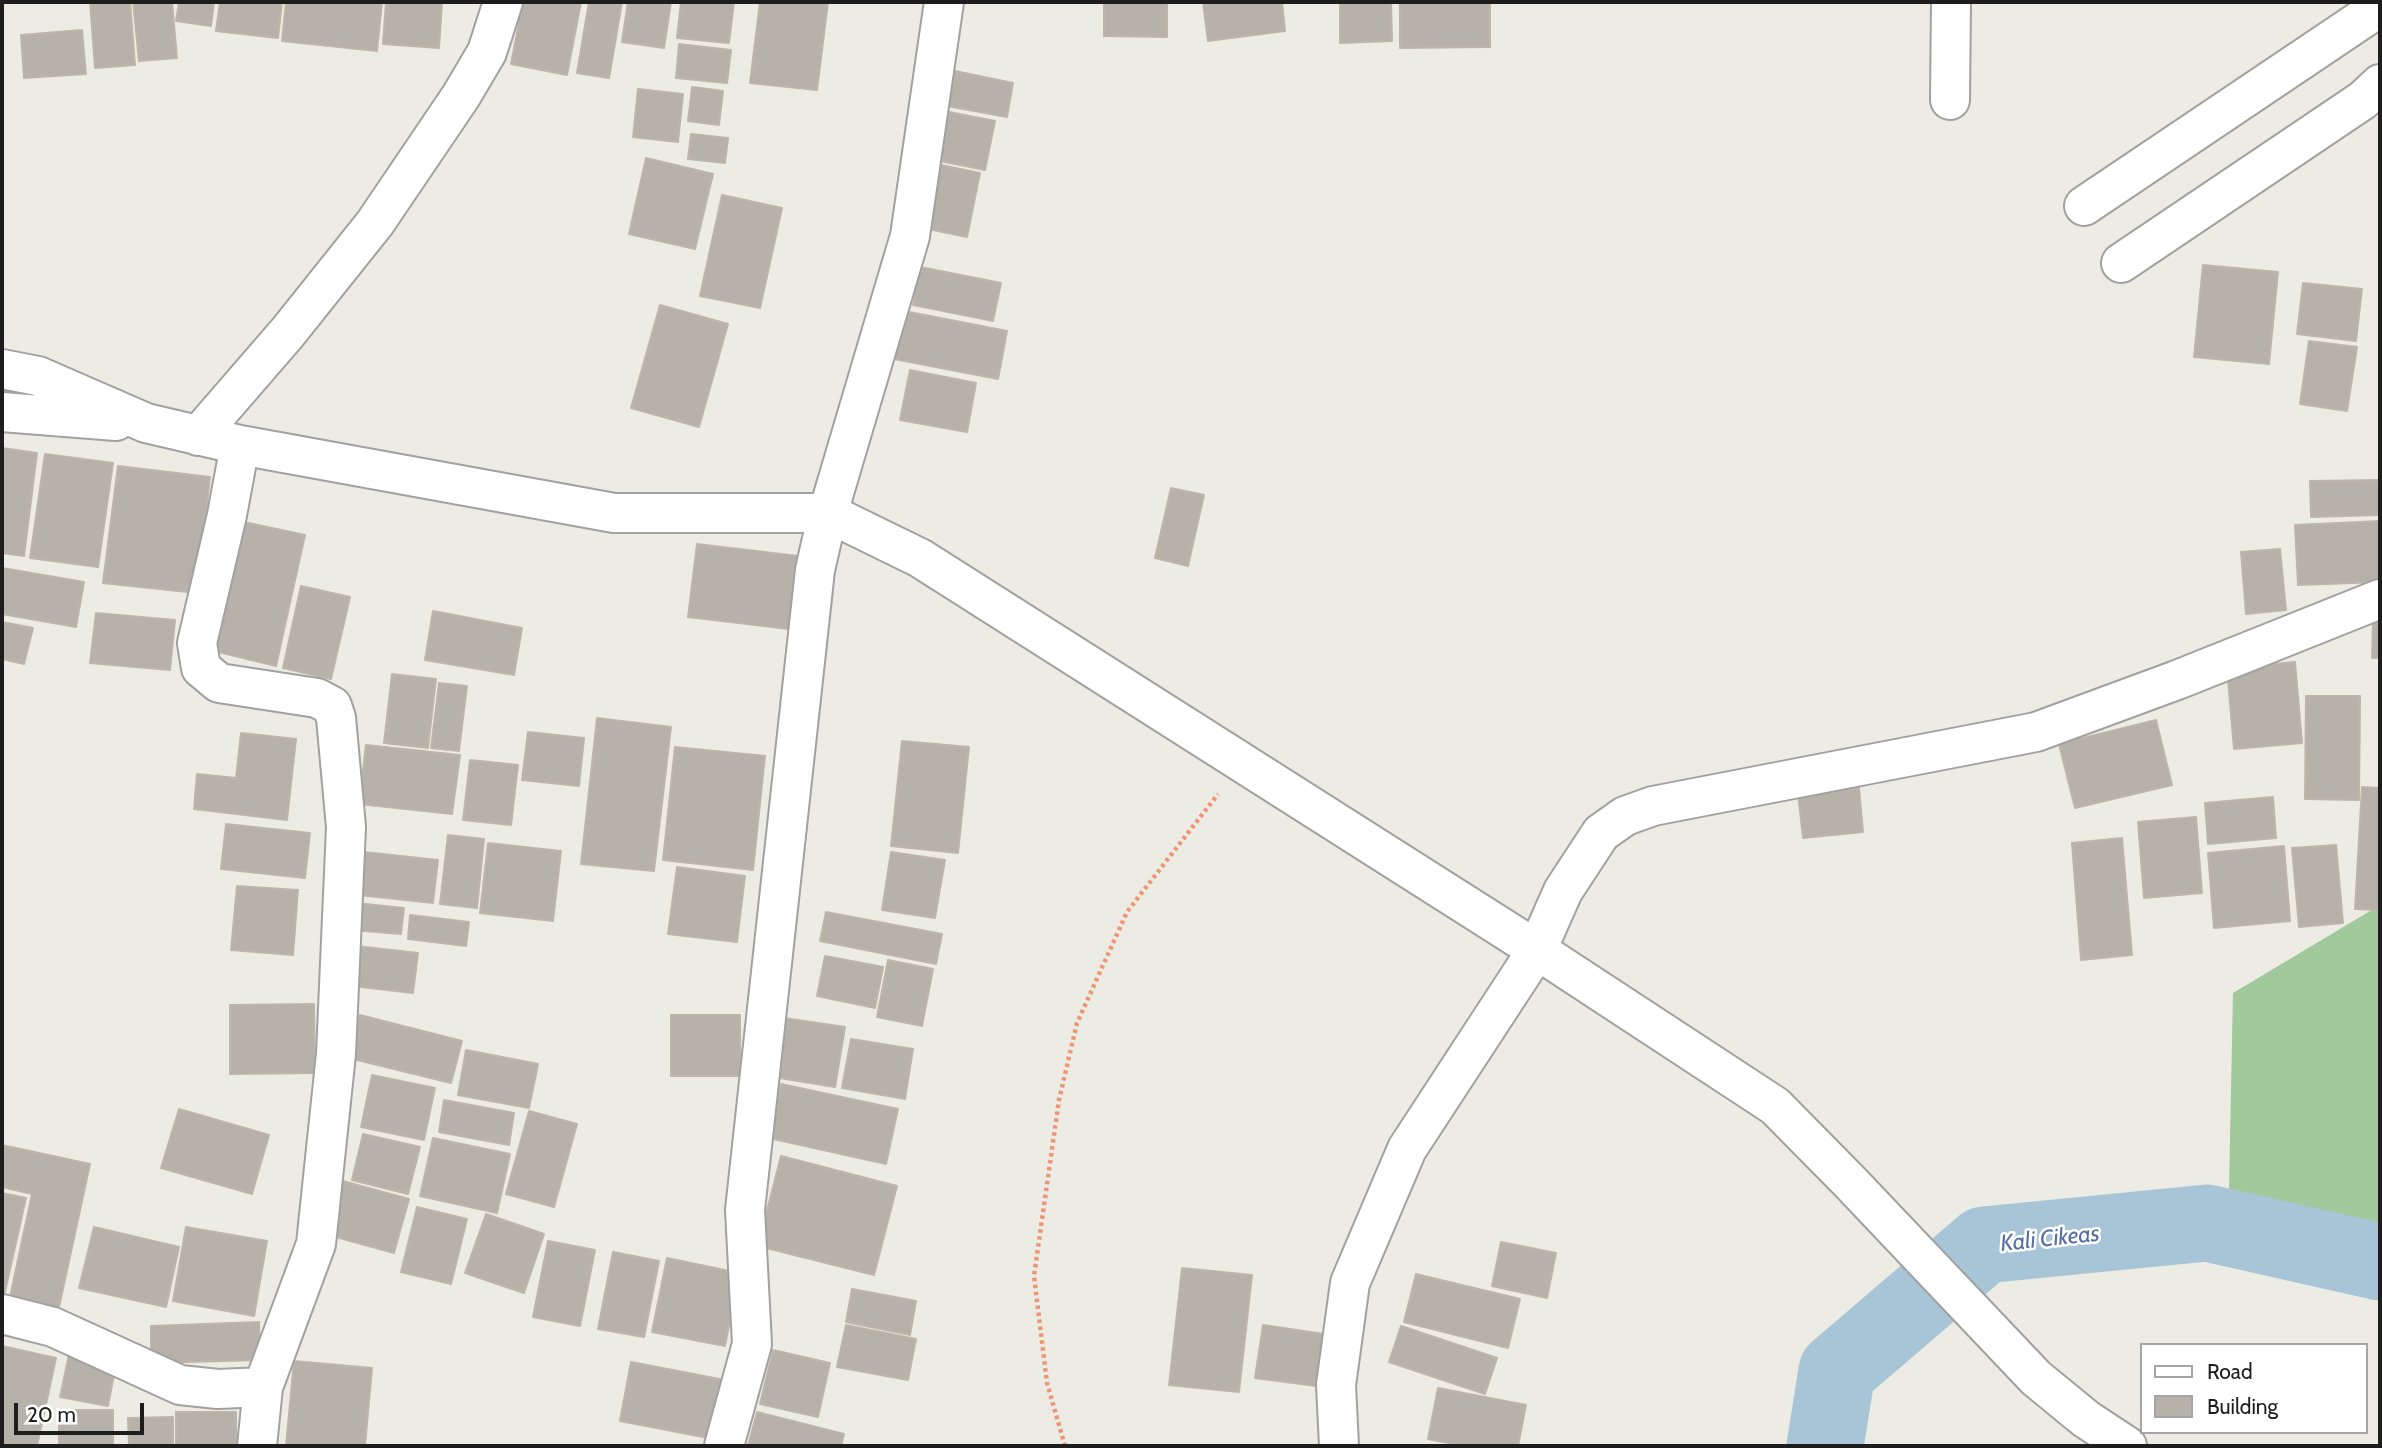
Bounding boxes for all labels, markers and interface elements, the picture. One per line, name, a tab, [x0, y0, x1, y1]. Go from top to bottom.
water label: Kali Cikeas	[1999, 1220, 2101, 1258]
legend	[2140, 1343, 2368, 1434]
text: Road	[2207, 1359, 2253, 1384]
scale bar	[18, 1388, 147, 1432]
text: Building	[2207, 1394, 2278, 1419]
text: 20 m	[27, 1402, 76, 1427]

